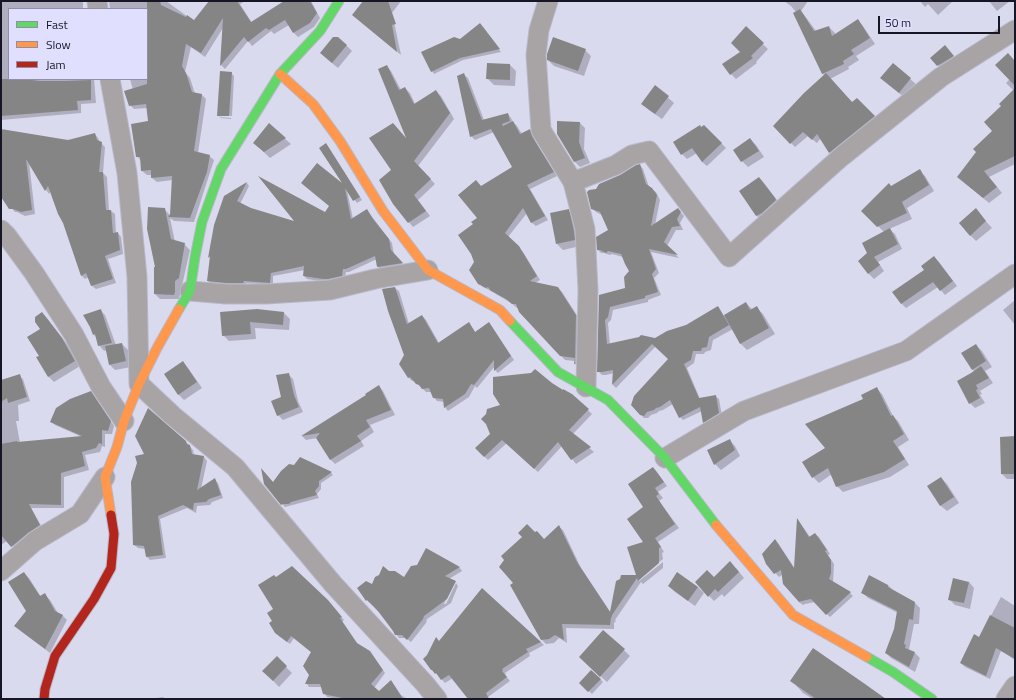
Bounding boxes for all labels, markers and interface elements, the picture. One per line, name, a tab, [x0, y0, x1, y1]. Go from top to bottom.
legend	[8, 8, 148, 80]
scale bar	[880, 8, 1002, 34]
text: 50 m	[885, 13, 911, 32]
text: Fast	[46, 15, 68, 34]
text: Slow	[46, 35, 71, 54]
text: Jam	[46, 55, 66, 74]

